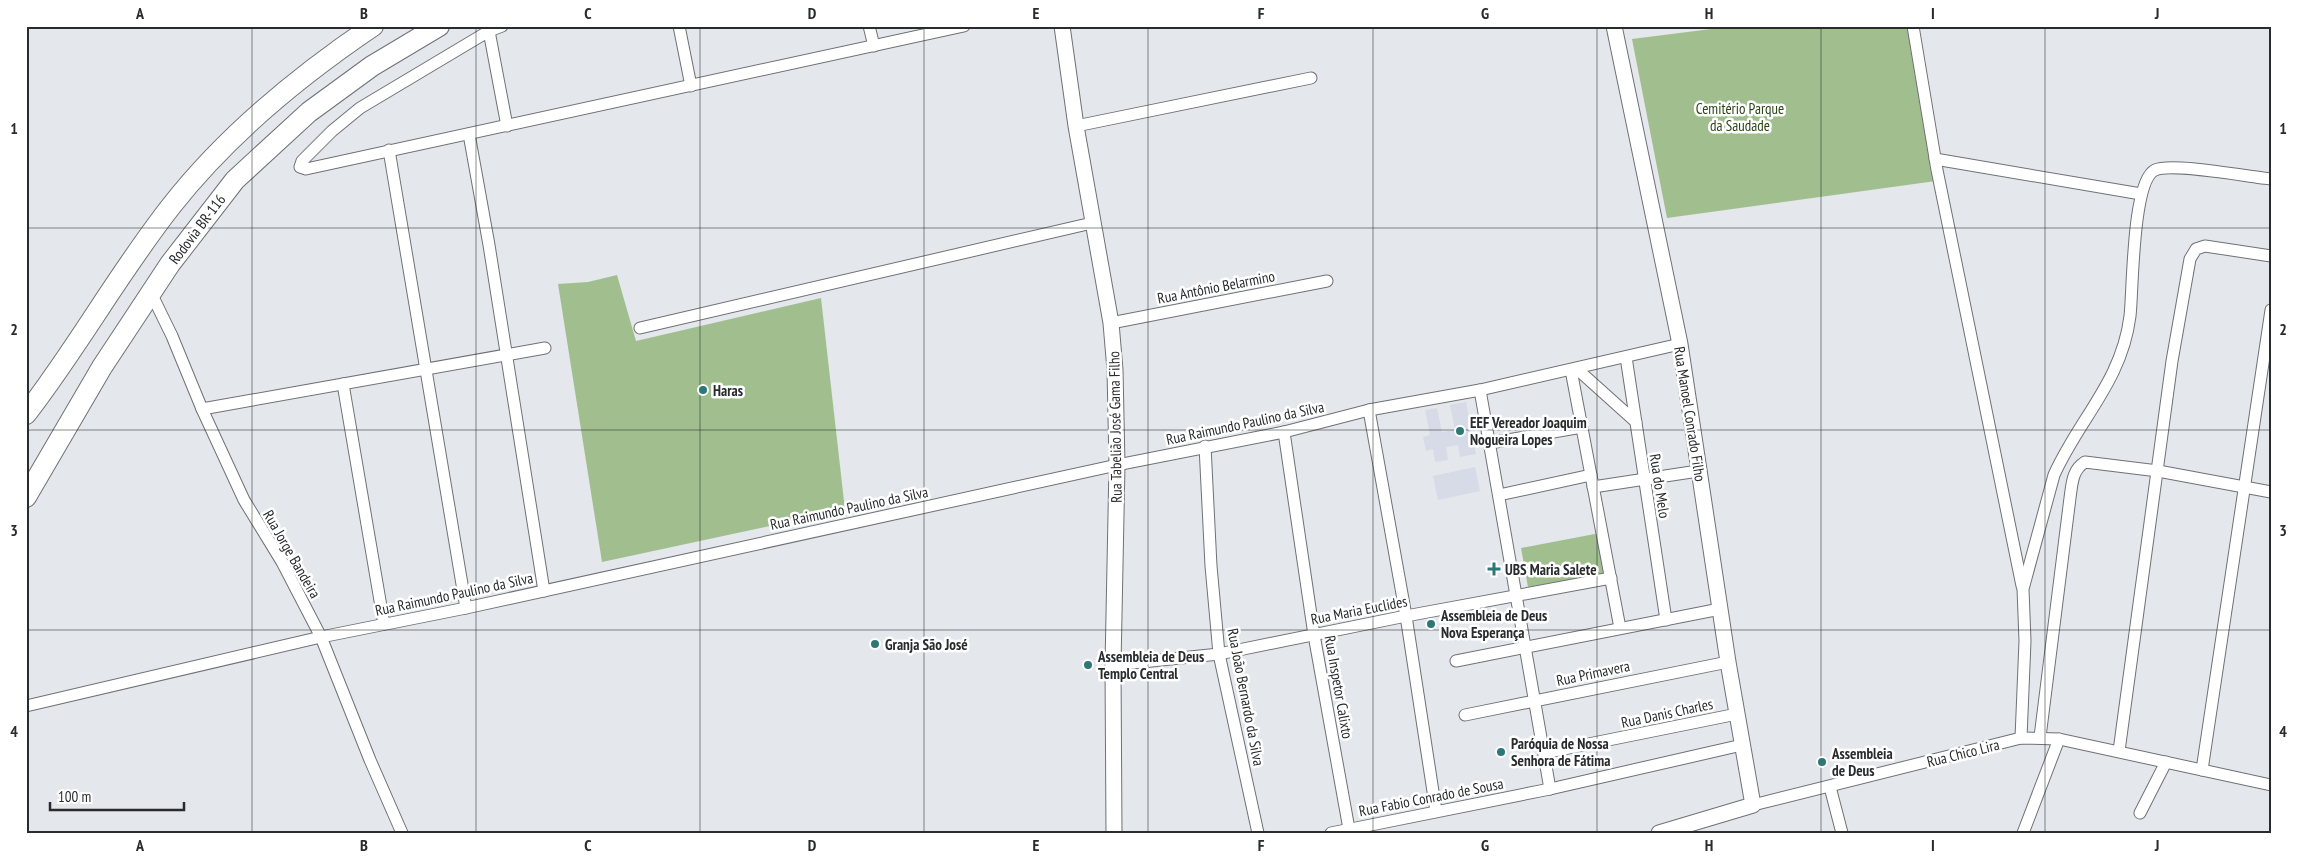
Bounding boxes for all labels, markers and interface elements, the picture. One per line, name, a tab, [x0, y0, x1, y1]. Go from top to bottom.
text: A	[135, 3, 145, 23]
text: B	[360, 3, 368, 23]
text: C	[584, 3, 592, 23]
text: D	[808, 3, 817, 23]
text: E	[1033, 3, 1040, 23]
text: F	[1258, 3, 1265, 23]
text: G	[1481, 3, 1489, 23]
text: H	[1705, 3, 1713, 23]
text: I	[1931, 3, 1935, 23]
text: J	[2154, 3, 2159, 23]
park label: Cemitério Parque da Saudade	[1696, 99, 1784, 135]
text: 1	[10, 118, 18, 138]
text: 1	[2279, 118, 2287, 138]
street label: Rodovia BR-116	[165, 190, 230, 268]
street label: Rua Antônio Belarmino	[1156, 266, 1276, 308]
text: 2	[10, 319, 18, 339]
text: 2	[2279, 319, 2287, 339]
street label: Rua Manoel Conrado Filho	[1670, 345, 1710, 483]
street label: Rua Tabelião José Gama Filho	[1104, 351, 1126, 503]
place label: Haras	[713, 381, 743, 400]
marker: Haras	[697, 384, 709, 396]
street label: Rua Raimundo Paulino da Silva	[1164, 397, 1326, 449]
place label: EEF Vereador Joaquim Nogueira Lopes	[1470, 413, 1587, 449]
marker: EEF Vereador Joaquim Nogueira Lopes	[1454, 425, 1466, 437]
street label: Rua do Melo	[1646, 453, 1674, 519]
street label: Rua Raimundo Paulino da Silva	[768, 482, 930, 534]
street label: Rua Jorge Bandeira	[259, 507, 325, 601]
text: 3	[10, 520, 18, 540]
text: 3	[2279, 520, 2287, 540]
place label: UBS Maria Salete	[1505, 560, 1597, 579]
marker: UBS Maria Salete	[1487, 562, 1501, 576]
street label: Rua Raimundo Paulino da Silva	[373, 568, 535, 620]
street label: Rua Maria Euclides	[1309, 591, 1409, 629]
place label: Assembleia de Deus Nova Esperança	[1440, 606, 1547, 642]
marker: Assembleia de Deus Nova Esperança	[1425, 618, 1437, 630]
street label: Rua João Bernardo da Silva	[1223, 627, 1269, 767]
street label: Rua Inspetor Calixto	[1321, 634, 1357, 740]
place label: Granja São José	[885, 635, 968, 654]
marker: Granja São José	[869, 638, 881, 650]
place label: Assembleia de Deus Templo Central	[1097, 647, 1204, 683]
street label: Rua Primavera	[1555, 656, 1631, 690]
marker: Assembleia de Deus Templo Central	[1082, 659, 1094, 671]
street label: Rua Danis Charles	[1619, 694, 1715, 732]
text: 4	[10, 721, 18, 741]
text: 4	[2279, 721, 2287, 741]
place label: Paróquia de Nossa Senhora de Fátima	[1511, 734, 1610, 770]
street label: Rua Chico Lira	[1925, 735, 2001, 771]
place label: Assembleia de Deus	[1831, 744, 1893, 780]
marker: Paróquia de Nossa Senhora de Fátima	[1495, 746, 1507, 758]
marker: Assembleia de Deus	[1816, 756, 1828, 768]
street label: Rua Fabio Conrado de Sousa	[1357, 774, 1505, 820]
scale bar	[50, 779, 184, 811]
text: 100 m	[58, 787, 91, 806]
text: A	[135, 835, 145, 855]
text: B	[360, 835, 368, 855]
text: C	[584, 835, 592, 855]
text: D	[808, 835, 817, 855]
text: E	[1033, 835, 1040, 855]
text: F	[1258, 835, 1265, 855]
text: G	[1481, 835, 1489, 855]
text: H	[1705, 835, 1713, 855]
text: I	[1931, 835, 1935, 855]
text: J	[2154, 835, 2159, 855]

